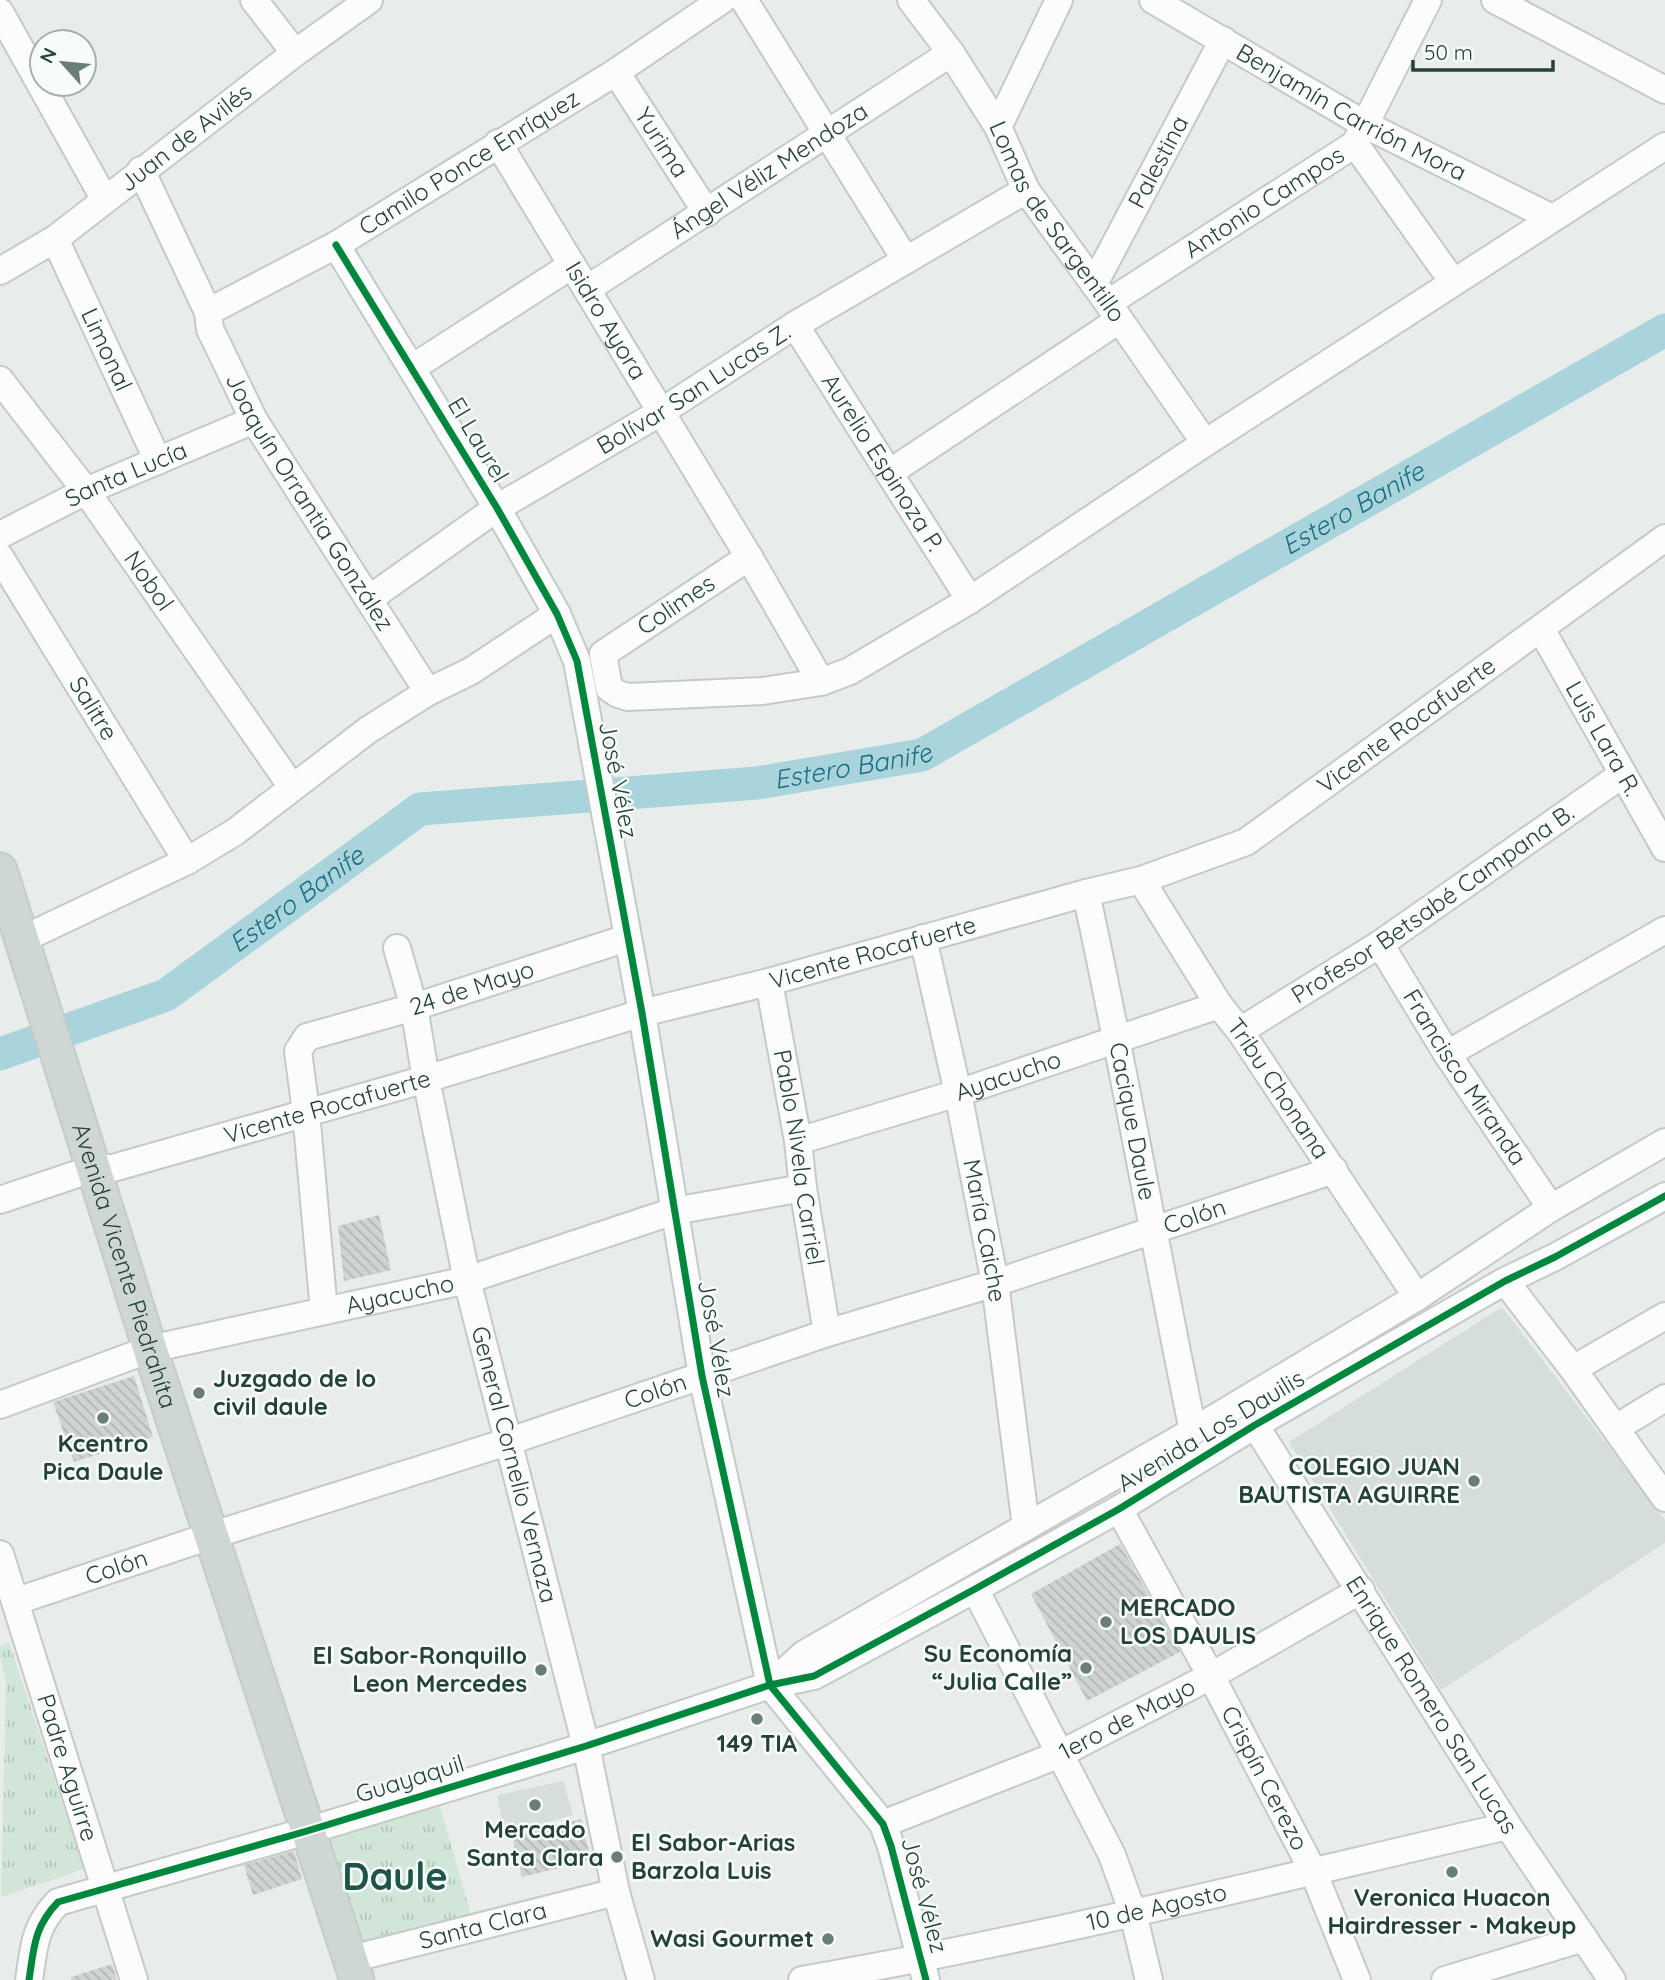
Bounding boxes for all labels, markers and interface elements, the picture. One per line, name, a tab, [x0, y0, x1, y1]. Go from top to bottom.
north arrow	[28, 28, 98, 98]
scale bar	[1413, 28, 1553, 72]
street label: Benjamín Carrión Mora	[1231, 36, 1472, 187]
text: 50 m	[1424, 39, 1473, 65]
text: N	[34, 44, 62, 67]
street label: Juan de Avilés	[113, 76, 257, 198]
street label: Camilo Ponce Enríquez	[353, 82, 584, 241]
street label: Ángel Véliz Mendoza	[664, 95, 873, 245]
street label: Yurima	[629, 101, 696, 183]
street label: Palestina	[1121, 110, 1194, 213]
street label: Lomas de Sargentillo	[983, 116, 1133, 328]
street label: Antonio Campos	[1178, 139, 1350, 264]
street label: Isidro Ayora	[559, 256, 654, 385]
street label: Limonal	[75, 303, 139, 396]
street label: Bolívar San Lucas Z.	[591, 316, 796, 460]
street label: Joaquín Orrantia González	[220, 368, 401, 636]
street label: Aurelio Espinoza P.	[816, 368, 951, 556]
street label: El Laurel	[442, 391, 516, 488]
street label: Santa Lucía	[60, 434, 191, 513]
water label: Estero Banife	[1276, 454, 1431, 562]
street label: Nobol	[118, 544, 181, 616]
street label: Colimes	[631, 567, 720, 641]
street label: Vicente Rocafuerte	[1311, 650, 1501, 799]
street label: Salitre	[63, 671, 125, 745]
street label: Luis Lara R.	[1560, 675, 1648, 801]
street label: José Vélez	[593, 719, 645, 841]
water label: Estero Banife	[771, 735, 939, 796]
street label: Profesor Betsabé Campana B.	[1285, 797, 1580, 1009]
water label: Estero Banife	[222, 838, 371, 959]
street label: Vicente Rocafuerte	[766, 909, 979, 995]
street label: 24 de Mayo	[406, 953, 538, 1021]
street label: Francisco Miranda	[1397, 983, 1534, 1171]
street label: Tribu Chonana	[1221, 1011, 1337, 1164]
street label: Cacique Daule	[1103, 1040, 1163, 1203]
street label: Ayacucho	[951, 1043, 1065, 1107]
street label: Pablo Nivela Carriel	[768, 1047, 832, 1267]
street label: Vicente Rocafuerte	[220, 1063, 434, 1150]
street label: Avenida Vicente Piedrahíta	[66, 1119, 184, 1412]
street label: María Caiche	[957, 1156, 1013, 1304]
street label: Colón	[1159, 1191, 1230, 1240]
street label: Ayacucho	[343, 1267, 457, 1320]
street label: José Vélez	[692, 1278, 742, 1400]
street label: General Cornelio Vernaza	[465, 1323, 565, 1606]
street label: Avenida Los Dauilis	[1111, 1362, 1309, 1498]
place label: Juzgado de lo civil daule	[213, 1363, 376, 1421]
street label: Colón	[620, 1366, 690, 1415]
marker: Juzgado de lo civil daule	[191, 1385, 207, 1401]
marker: Kcentro Pica Daule	[95, 1410, 111, 1426]
place label: Kcentro Pica Daule	[43, 1428, 163, 1486]
place label: COLEGIO JUAN BAUTISTA AGUIRRE	[1238, 1451, 1460, 1509]
marker: COLEGIO JUAN BAUTISTA AGUIRRE	[1466, 1473, 1482, 1489]
street label: Colón	[81, 1542, 151, 1591]
street label: Enrique Romero San Lucas	[1340, 1570, 1525, 1839]
place label: MERCADO LOS DAULIS	[1120, 1592, 1256, 1650]
marker: MERCADO LOS DAULIS	[1098, 1614, 1114, 1630]
place label: Su Economía “Julia Calle”	[924, 1638, 1072, 1696]
place label: El Sabor-Ronquillo Leon Mercedes	[313, 1640, 527, 1698]
marker: Su Economía “Julia Calle”	[1078, 1660, 1094, 1676]
marker: El Sabor-Ronquillo Leon Mercedes	[533, 1662, 549, 1678]
street label: 1ero de Mayo	[1054, 1671, 1200, 1766]
street label: Padre Aguirre	[31, 1690, 105, 1845]
street label: Crispín Cerezo	[1215, 1700, 1315, 1855]
marker: 149 TIA	[749, 1711, 765, 1727]
place label: 149 TIA	[717, 1728, 798, 1758]
street label: Guayaquil	[352, 1747, 468, 1809]
marker: Mercado Santa Clara	[527, 1797, 543, 1813]
place label: Mercado Santa Clara	[466, 1814, 604, 1872]
place label: El Sabor-Arias Barzola Luis	[631, 1827, 795, 1885]
street label: José Vélez	[895, 1833, 955, 1956]
marker: El Sabor-Arias Barzola Luis	[609, 1849, 625, 1865]
district label: Daule	[342, 1852, 448, 1900]
marker: Veronica Huacon Hairdresser - Makeup	[1444, 1864, 1460, 1880]
street label: 10 de Agosto	[1084, 1876, 1229, 1937]
place label: Veronica Huacon Hairdresser - Makeup	[1328, 1882, 1576, 1940]
street label: Santa Clara	[416, 1894, 550, 1955]
place label: Wasi Gourmet	[650, 1923, 814, 1953]
marker: Wasi Gourmet	[820, 1931, 836, 1947]

